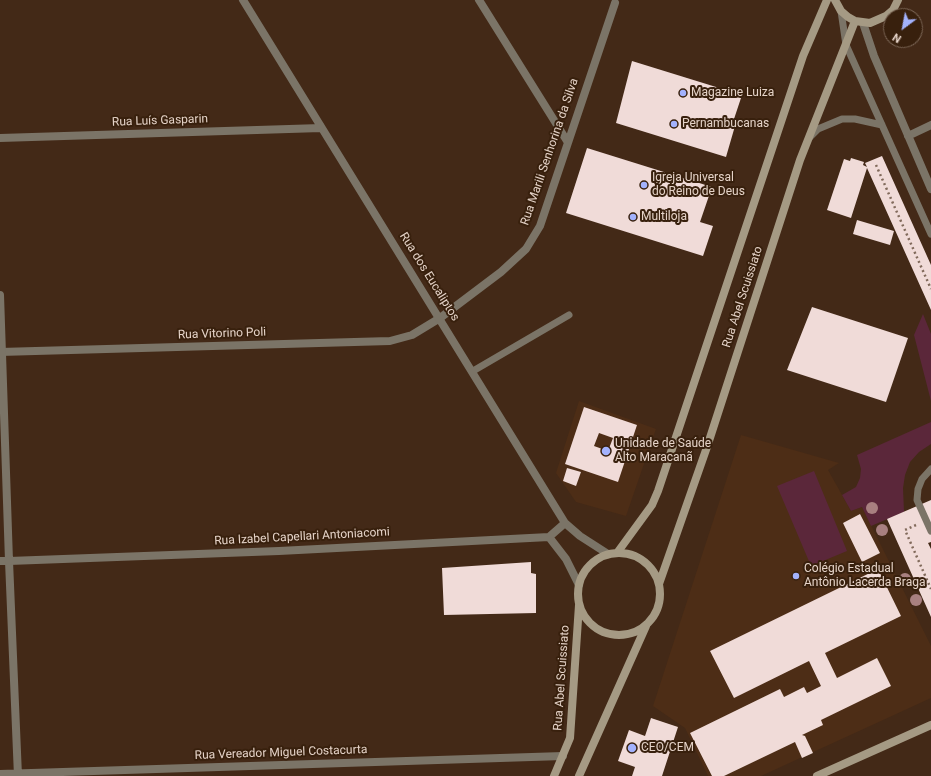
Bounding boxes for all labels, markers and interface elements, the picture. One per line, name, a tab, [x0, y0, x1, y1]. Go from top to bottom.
north arrow	[883, 8, 923, 48]
text: N	[890, 30, 904, 45]
street label: Rua Marili Senhorina da Silva	[518, 77, 582, 227]
place label: Magazine Luiza	[691, 86, 774, 100]
marker: Magazine Luiza	[678, 88, 688, 98]
street label: Rua Luís Gasparin	[112, 112, 208, 130]
place label: Pernambucanas	[682, 117, 769, 131]
marker: Pernambucanas	[669, 119, 679, 129]
place label: Igreja Universal do Reino de Deus	[652, 171, 745, 199]
marker: Igreja Universal do Reino de Deus	[639, 180, 649, 190]
place label: Multiloja	[641, 210, 687, 224]
marker: Multiloja	[628, 212, 638, 222]
street label: Rua dos Eucaliptos	[396, 230, 462, 324]
street label: Rua Abel Scuissiato	[720, 244, 766, 350]
street label: Rua Vitorino Poli	[178, 325, 266, 343]
place label: Unidade de Saúde Alto Maracanã	[615, 437, 711, 465]
marker: Unidade de Saúde Alto Maracanã	[600, 445, 612, 457]
street label: Rua Izabel Capellari Antoniacomi	[214, 525, 390, 549]
place label: Colégio Estadual Antônio Lacerda Braga	[804, 562, 925, 590]
marker: Colégio Estadual Antônio Lacerda Braga	[791, 571, 801, 581]
street label: Rua Abel Scuissiato	[551, 625, 573, 731]
place label: CEO/CEM	[641, 741, 694, 755]
marker: CEO/CEM	[626, 742, 638, 754]
street label: Rua Vereador Miguel Costacurta	[194, 743, 368, 763]

